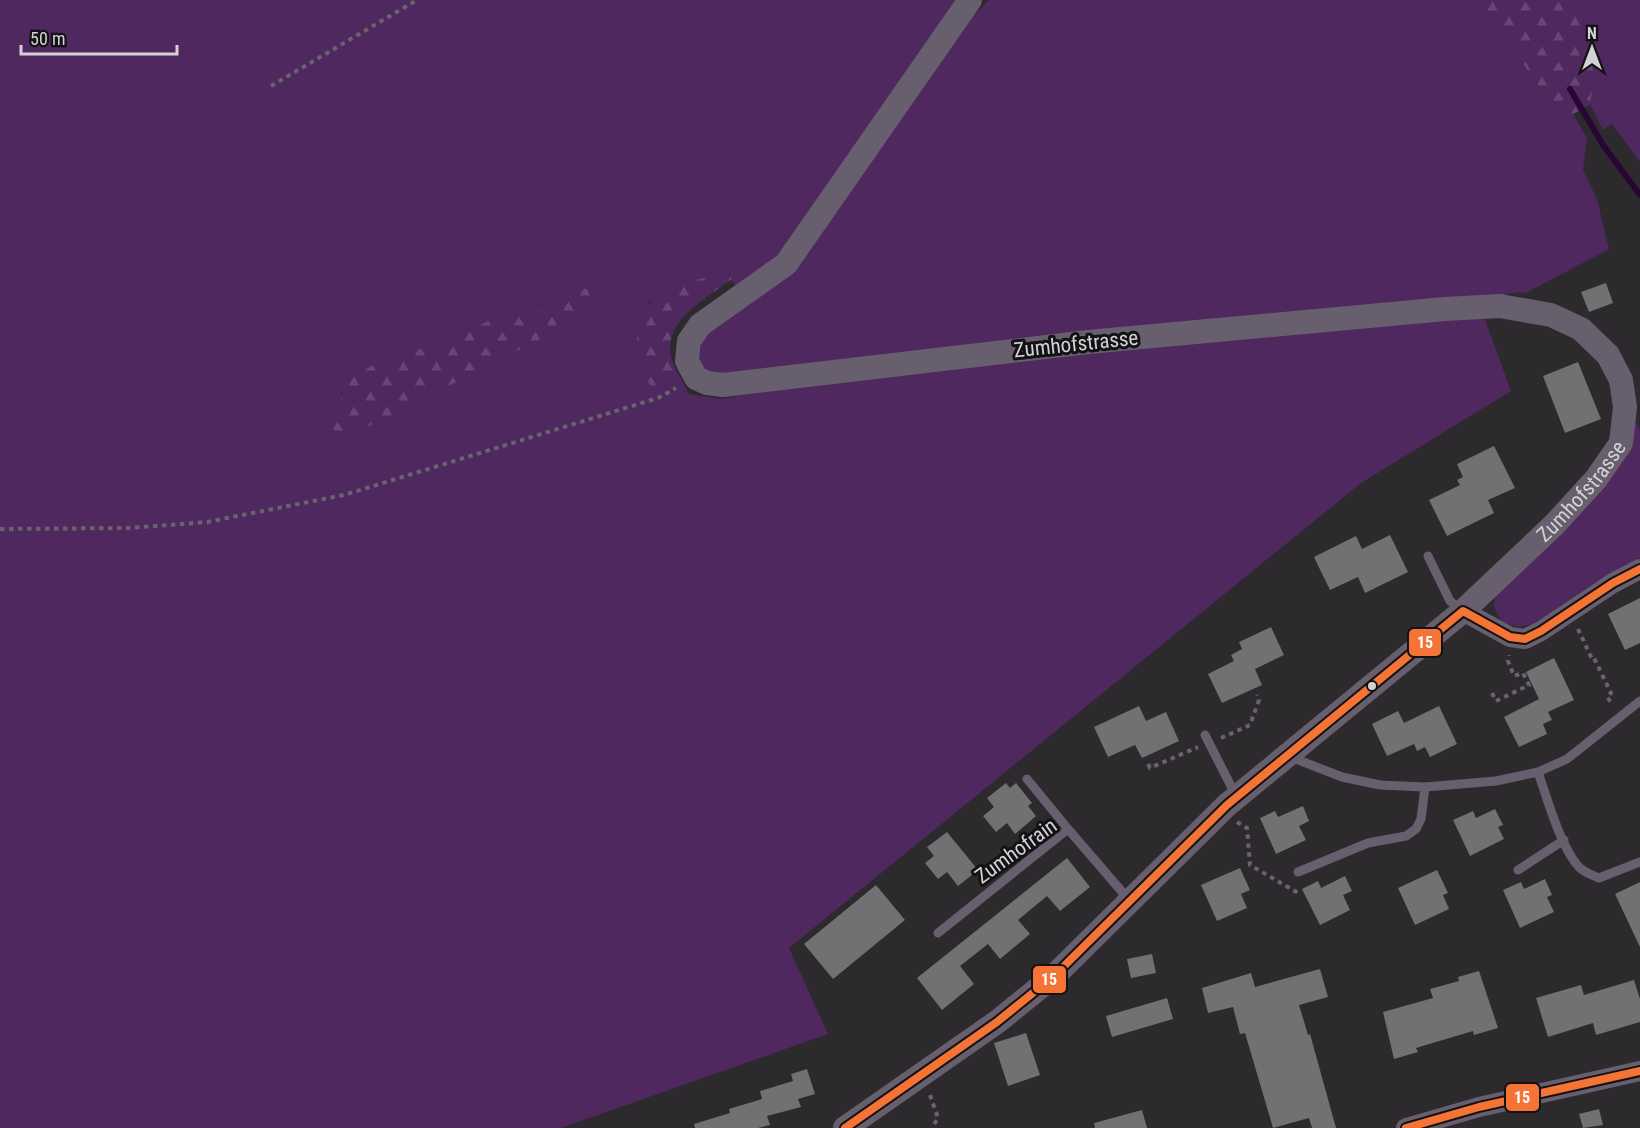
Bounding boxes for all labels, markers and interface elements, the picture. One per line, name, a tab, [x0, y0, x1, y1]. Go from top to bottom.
scale bar	[21, 18, 177, 56]
north arrow	[1562, 18, 1622, 78]
text: N	[1587, 24, 1597, 43]
text: 50 m	[30, 28, 65, 49]
street label: Zumhofstrasse	[1013, 326, 1140, 362]
street label: Zumhofstrasse	[1532, 436, 1631, 547]
line badge: 15	[1408, 628, 1442, 657]
text: 15	[1417, 633, 1433, 652]
unlabelled marker	[1366, 680, 1378, 692]
street label: Zumhofrain	[970, 813, 1062, 889]
line badge: 15	[1032, 965, 1067, 994]
text: 15	[1041, 970, 1057, 989]
line badge: 15	[1505, 1083, 1540, 1112]
text: 15	[1514, 1088, 1530, 1107]

